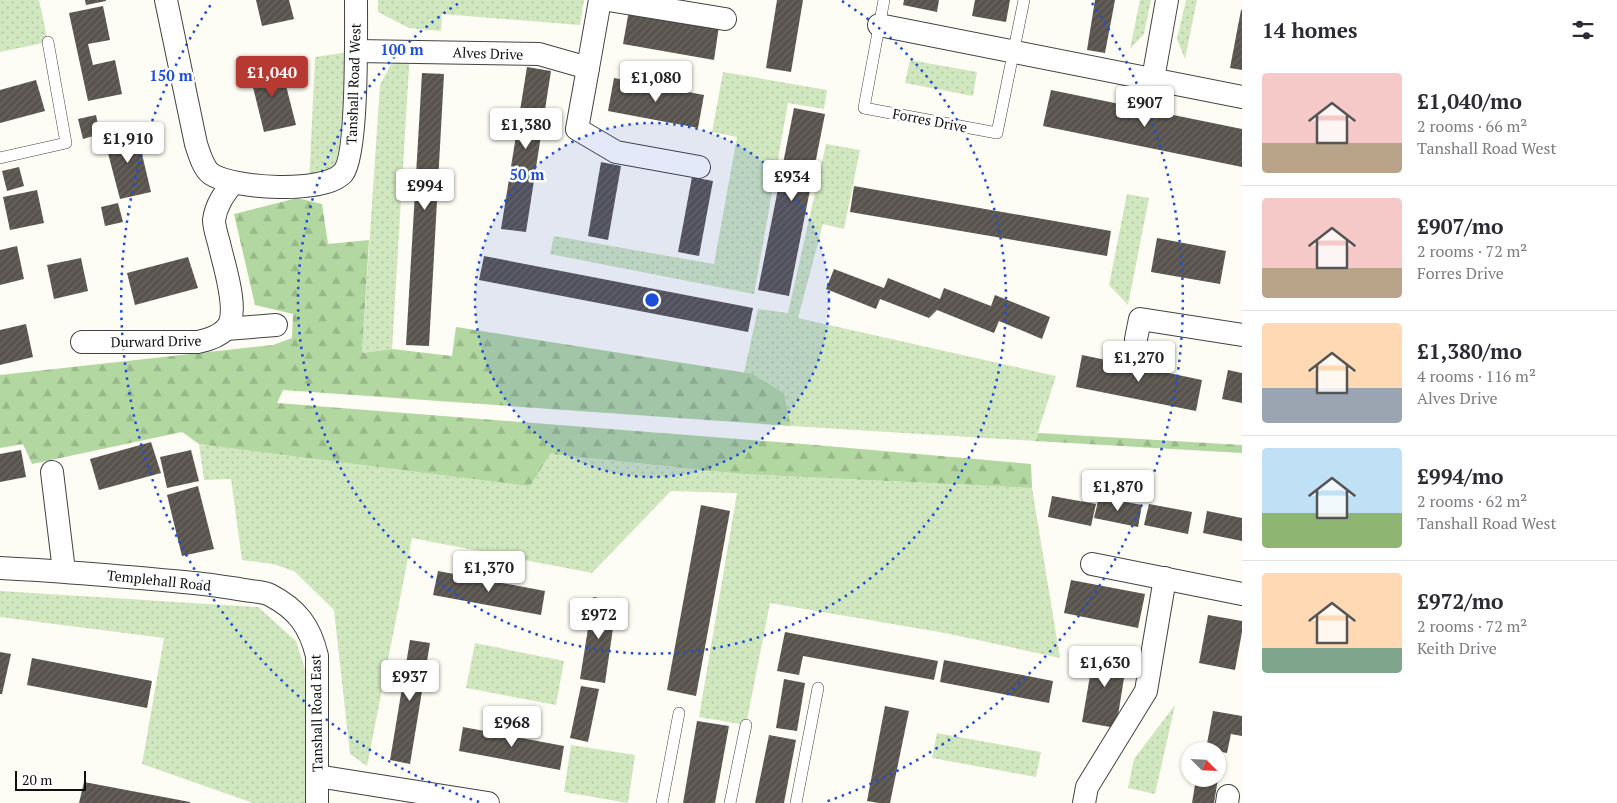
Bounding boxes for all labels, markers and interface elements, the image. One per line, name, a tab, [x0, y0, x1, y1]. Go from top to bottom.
text: 14 homes	[1262, 16, 1358, 44]
icon: filters	[1569, 16, 1597, 44]
street label: Tanshall Road West	[341, 22, 365, 145]
text: 100 m	[380, 39, 424, 59]
street label: Alves Drive	[452, 42, 524, 64]
pin: £1,040	[231, 56, 313, 98]
text: £1,040	[247, 61, 297, 83]
pin: £1,080	[615, 61, 697, 103]
text: 150 m	[149, 65, 193, 85]
text: £1,080	[631, 66, 681, 88]
pin: £907	[1115, 86, 1175, 128]
text: £1,040/mo	[1417, 87, 1522, 115]
text: £907	[1127, 91, 1163, 113]
icon: home	[1302, 93, 1362, 153]
street label: Forres Drive	[891, 103, 969, 137]
pin: £1,380	[485, 108, 567, 150]
text: £1,380	[501, 113, 551, 135]
text: 2 rooms · 66 m²	[1417, 115, 1527, 137]
pin: £1,910	[87, 121, 169, 164]
text: £1,910	[103, 127, 153, 149]
text: Tanshall Road West	[1417, 137, 1556, 159]
pin: £934	[762, 160, 822, 202]
text: 50 m	[510, 164, 545, 184]
text: £934	[774, 165, 810, 187]
pin: £994	[395, 168, 455, 211]
text: £994	[407, 174, 443, 196]
text: £907/mo	[1417, 212, 1504, 240]
icon: home	[1302, 218, 1362, 278]
text: 2 rooms · 72 m²	[1417, 240, 1527, 262]
text: Forres Drive	[1417, 262, 1504, 284]
centre of rings	[643, 291, 661, 309]
street label: Durward Drive	[110, 331, 202, 351]
text: £1,380/mo	[1417, 337, 1522, 365]
pin: £1,270	[1098, 340, 1180, 383]
icon: home	[1302, 343, 1362, 403]
text: £1,270	[1114, 346, 1164, 368]
text: 4 rooms · 116 m²	[1417, 365, 1536, 387]
text: Alves Drive	[1417, 387, 1498, 409]
text: £994/mo	[1417, 462, 1504, 490]
icon: home	[1302, 468, 1362, 528]
pin: £1,870	[1077, 470, 1159, 512]
text: £1,870	[1093, 475, 1143, 497]
text: 2 rooms · 62 m²	[1417, 490, 1527, 512]
text: Tanshall Road West	[1417, 512, 1556, 534]
pin: £1,370	[448, 550, 530, 593]
text: £1,370	[464, 556, 514, 578]
street label: Templehall Road	[106, 565, 212, 595]
text: £972/mo	[1417, 587, 1504, 615]
icon: home	[1302, 593, 1362, 653]
pin: £972	[569, 598, 629, 640]
text: £972	[581, 603, 617, 625]
text: 2 rooms · 72 m²	[1417, 615, 1527, 637]
text: Keith Drive	[1417, 637, 1497, 659]
pin: £1,630	[1064, 646, 1146, 688]
text: £1,630	[1080, 651, 1130, 673]
street label: Tanshall Road East	[305, 653, 327, 772]
pin: £937	[380, 660, 440, 702]
text: £937	[392, 665, 428, 687]
pin: £968	[482, 706, 542, 748]
text: £968	[494, 711, 530, 733]
north arrow	[1181, 742, 1226, 788]
map controls	[1181, 742, 1226, 787]
scale bar	[15, 768, 86, 791]
text: 20 m	[22, 770, 52, 789]

